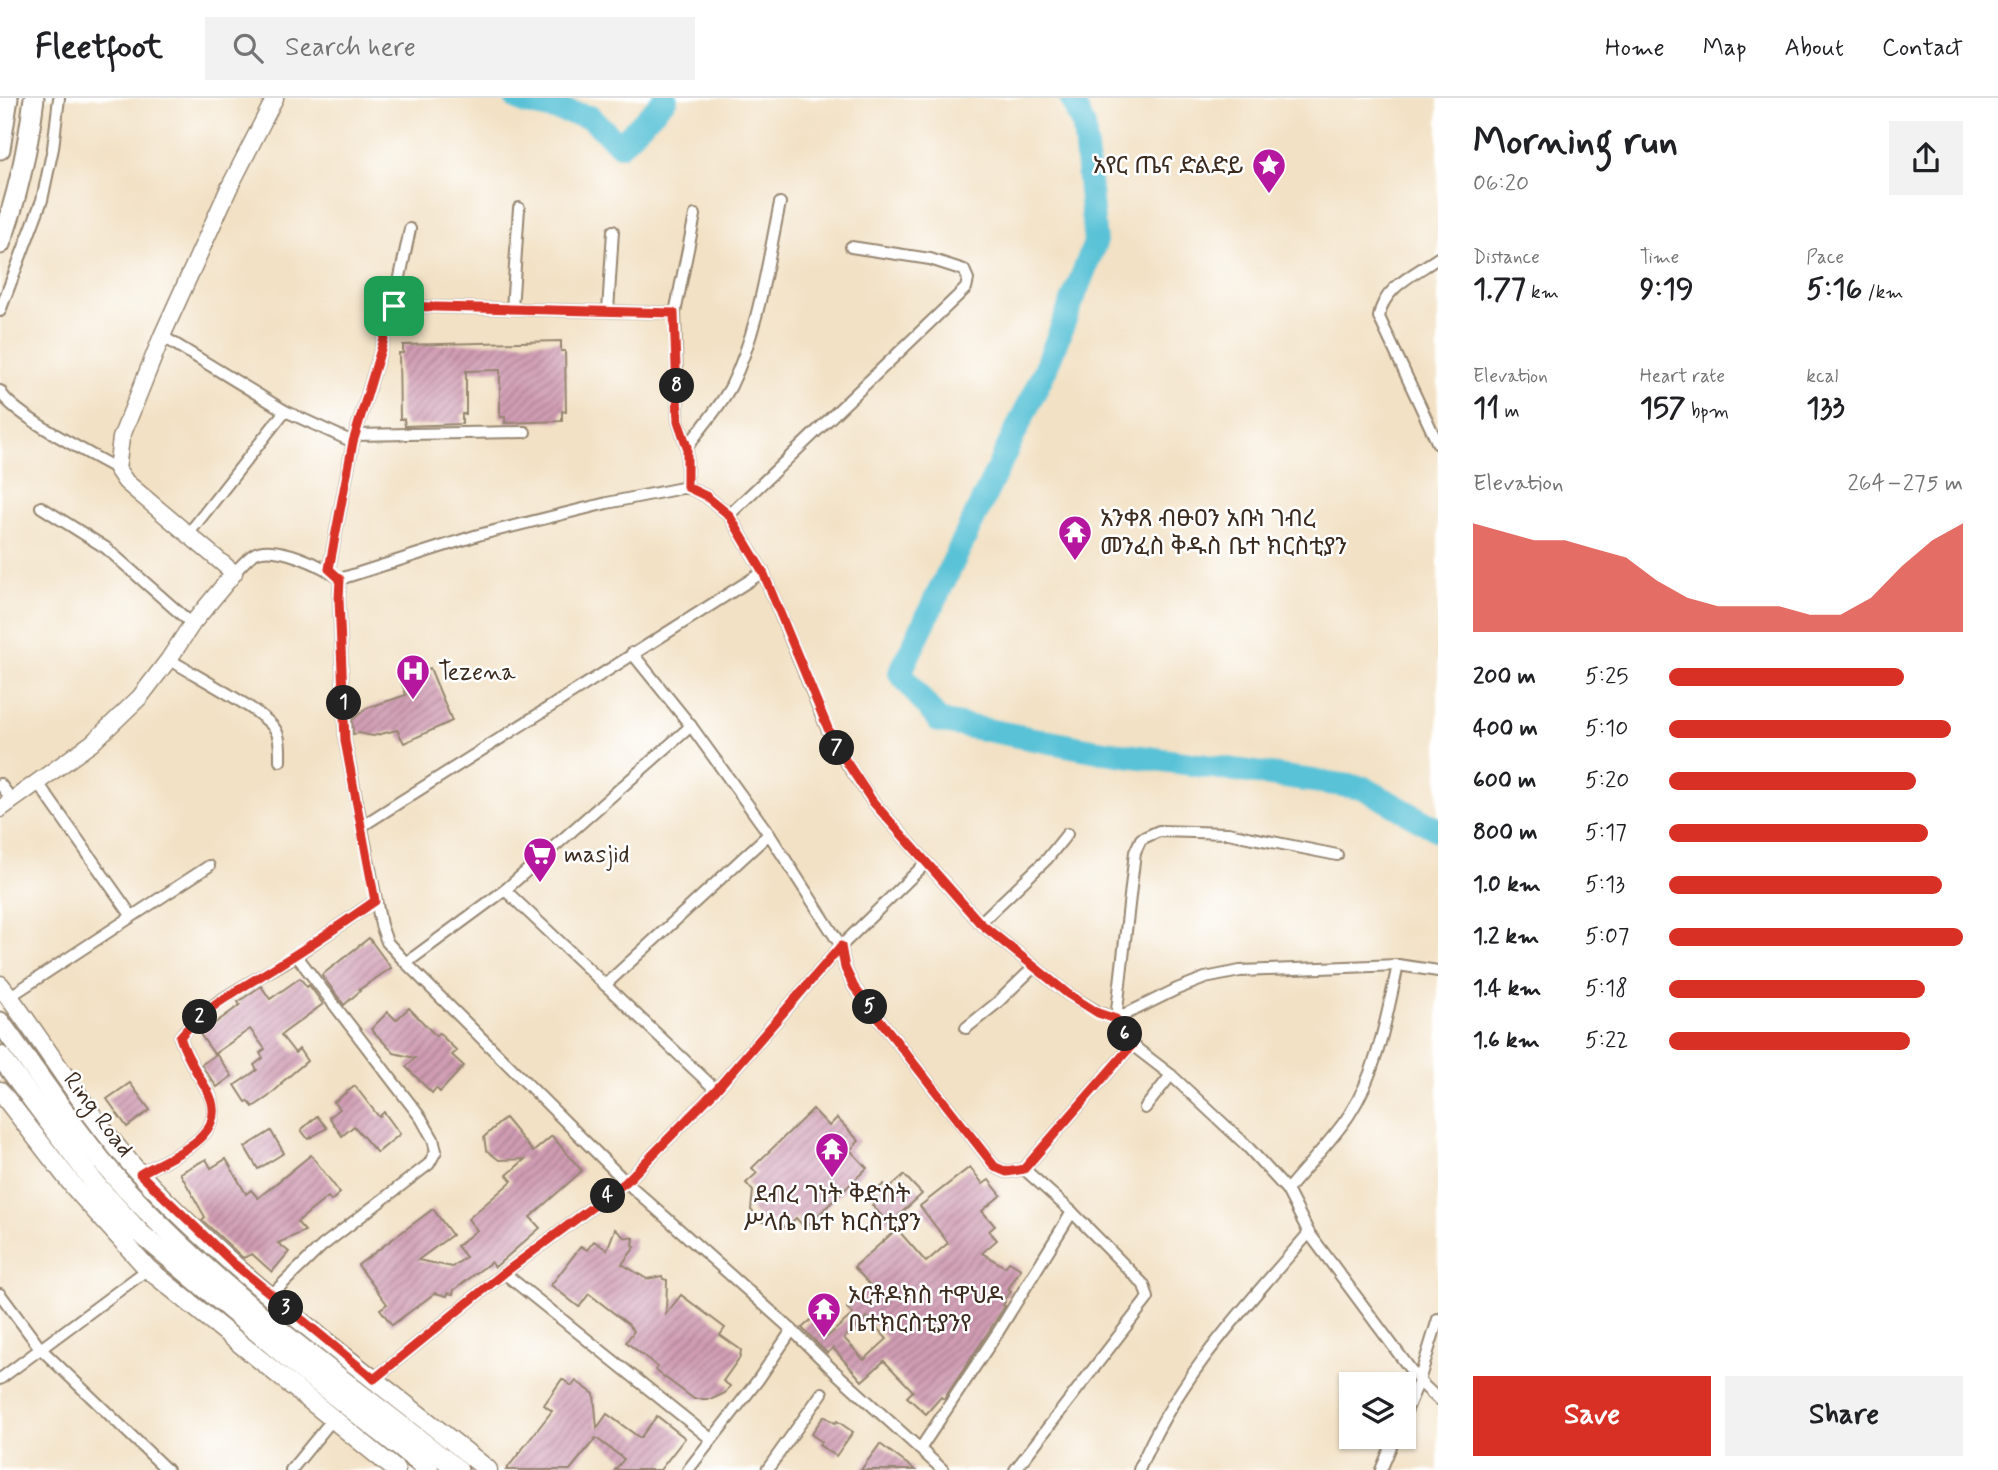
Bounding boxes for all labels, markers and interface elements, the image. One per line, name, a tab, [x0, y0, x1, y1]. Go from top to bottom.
search box	[205, 17, 695, 80]
text: Fleetfoot	[35, 26, 163, 70]
icon: search	[229, 29, 267, 67]
text: Search here	[285, 31, 416, 65]
text: Home	[1605, 33, 1665, 64]
text: Map	[1703, 33, 1747, 64]
text: About	[1785, 33, 1844, 64]
text: Contact	[1882, 33, 1963, 64]
text: Morning run	[1473, 118, 1678, 167]
button: share	[1889, 121, 1963, 195]
place icon: አየር ጤና ድልድይ	[1250, 146, 1288, 195]
place label: አየር ጤና ድልድይ	[1093, 151, 1244, 182]
text: 06:20	[1473, 169, 1529, 199]
text: Distance	[1473, 245, 1540, 270]
text: Time	[1640, 245, 1679, 270]
text: Pace	[1806, 245, 1844, 270]
text: 1.77	[1473, 270, 1526, 309]
text: 9:19	[1640, 270, 1694, 309]
text: 5:16	[1806, 270, 1862, 309]
pin	[364, 276, 424, 336]
text: km	[1526, 280, 1559, 305]
text: /km	[1862, 280, 1903, 305]
icon: arrive	[375, 287, 413, 325]
text: Elevation	[1473, 364, 1548, 389]
text: Heart rate	[1640, 364, 1725, 389]
text: kcal	[1806, 364, 1838, 389]
pin: 8	[660, 368, 694, 404]
text: 8	[671, 373, 682, 398]
text: 11	[1473, 389, 1499, 428]
text: 157	[1640, 389, 1686, 428]
text: 133	[1806, 389, 1845, 428]
text: m	[1499, 399, 1520, 424]
text: bpm	[1686, 399, 1729, 424]
text: Elevation	[1473, 469, 1564, 499]
text: 264–275 m	[1848, 469, 1963, 499]
place label: አንቀጸ ብፁዐን አቡነ ገብረ መንፈስ ቅዱስ ቤተ ክርስቲያን	[1100, 504, 1347, 563]
temple icon: አንቀጸ ብፁዐን አቡነ ገብረ መንፈስ ቅዱስ ቤተ ክርስቲያን	[1056, 513, 1094, 562]
hospital icon: Tezena	[394, 652, 432, 701]
place label: Tezena	[438, 657, 516, 688]
text: 200 m	[1473, 662, 1536, 692]
text: 5:25	[1585, 662, 1628, 692]
pin: 1	[326, 686, 362, 720]
text: 1	[339, 690, 348, 715]
text: 400 m	[1473, 714, 1538, 744]
text: 5:10	[1585, 714, 1628, 744]
pin: 7	[820, 730, 854, 766]
text: 7	[831, 735, 842, 760]
text: 600 m	[1473, 766, 1536, 796]
text: 5:20	[1585, 766, 1629, 796]
text: 800 m	[1473, 818, 1537, 848]
text: 5:17	[1585, 818, 1627, 848]
supermarket icon: masjid	[521, 835, 559, 884]
place label: masjid	[564, 840, 630, 871]
text: 1.0 km	[1473, 870, 1541, 900]
text: 5:13	[1585, 870, 1625, 900]
text: 1.2 km	[1473, 922, 1539, 952]
text: 5:07	[1585, 922, 1629, 952]
text: 1.4 km	[1473, 974, 1541, 1004]
text: 5:18	[1585, 974, 1628, 1004]
pin: 5	[852, 990, 888, 1024]
text: 5	[864, 994, 875, 1019]
pin: 2	[182, 1000, 218, 1034]
text: 2	[195, 1004, 204, 1029]
pin: 6	[1108, 1016, 1142, 1052]
text: 6	[1120, 1021, 1129, 1046]
text: 1.6 km	[1473, 1026, 1540, 1056]
text: 5:22	[1585, 1026, 1628, 1056]
street label: Ring Road	[54, 1066, 140, 1165]
temple icon: ደብረ ገነት ቅድስት ሥላሴ ቤተ ክርስቲያን	[813, 1130, 851, 1179]
pin: 4	[590, 1178, 626, 1214]
place label: ደብረ ገነት ቅድስት ሥላሴ ቤተ ክርስቲያን	[743, 1180, 921, 1239]
text: 4	[602, 1183, 613, 1208]
place label: ኦርቶዶክስ ተዋህዶ ቤተክርስቲያንየ	[848, 1281, 1004, 1340]
pin: 3	[268, 1290, 304, 1326]
temple icon: ኦርቶዶክስ ተዋህዶ ቤተክርስቲያንየ	[805, 1290, 843, 1339]
text: 3	[281, 1295, 290, 1320]
map controls	[1339, 1372, 1416, 1449]
button: layers	[1339, 1372, 1416, 1449]
button: Save	[1473, 1376, 1711, 1456]
button: Share	[1725, 1376, 1963, 1456]

